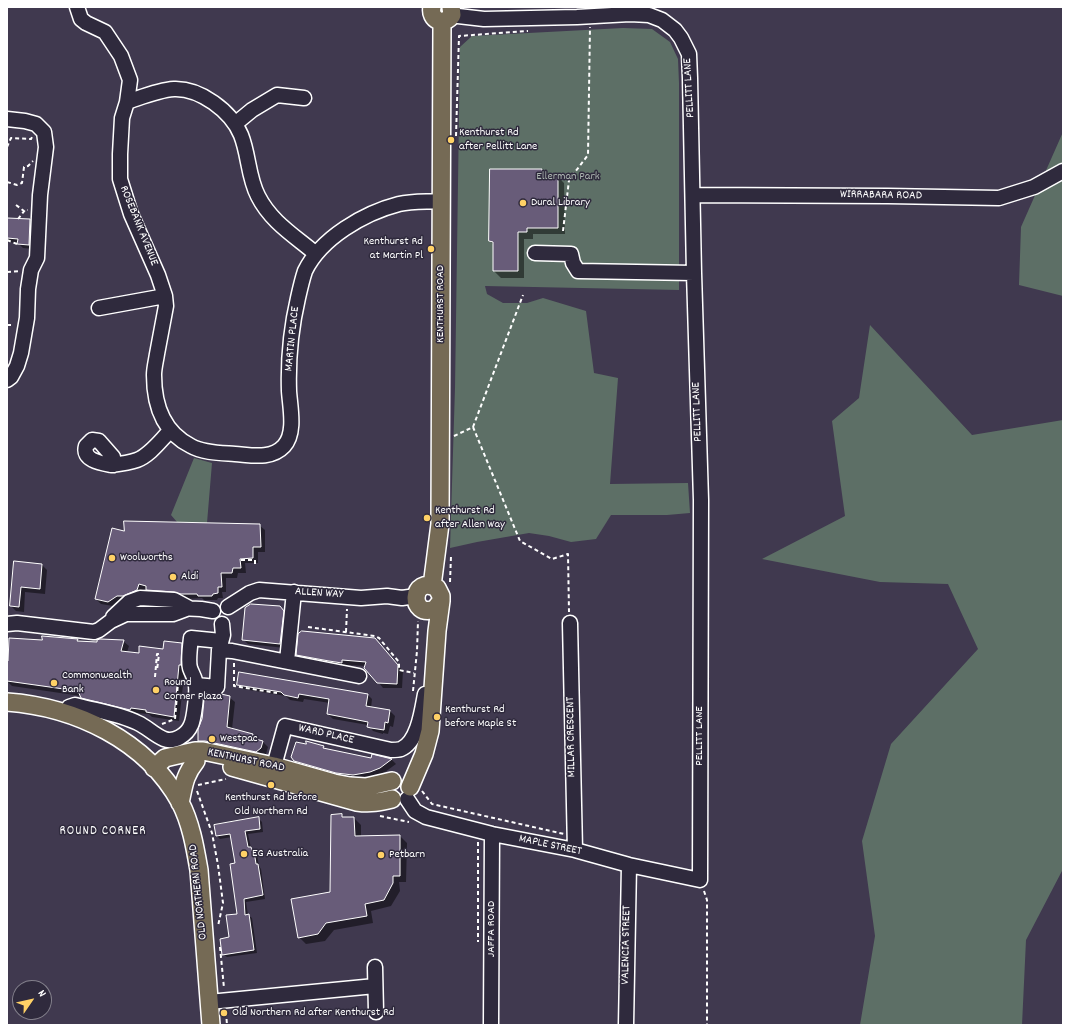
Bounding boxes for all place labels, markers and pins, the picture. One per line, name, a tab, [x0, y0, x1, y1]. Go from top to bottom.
place label: Kenthurst Rd after Pellitt Lane	[459, 126, 537, 154]
marker: Kenthurst Rd after Pellitt Lane	[446, 135, 456, 145]
place label: Dural Library	[531, 196, 590, 210]
marker: Dural Library	[518, 198, 528, 208]
place label: Kenthurst Rd at Martin Pl	[363, 235, 423, 263]
marker: Kenthurst Rd at Martin Pl	[426, 244, 436, 254]
place label: Kenthurst Rd after Allen Way	[435, 504, 505, 532]
marker: Kenthurst Rd after Allen Way	[422, 513, 432, 523]
place label: Woolworths	[120, 551, 173, 565]
marker: Woolworths	[107, 553, 117, 563]
place label: Aldi	[181, 570, 198, 584]
marker: Aldi	[168, 572, 178, 582]
place label: Commonwealth Bank	[62, 669, 132, 697]
place label: Round Corner Plaza	[164, 676, 222, 704]
marker: Commonwealth Bank	[49, 678, 59, 688]
marker: Round Corner Plaza	[151, 685, 161, 695]
place label: Kenthurst Rd before Maple St	[445, 703, 516, 731]
marker: Kenthurst Rd before Maple St	[432, 712, 442, 722]
place label: Westpac	[220, 732, 258, 746]
marker: Westpac	[207, 734, 217, 744]
marker: Kenthurst Rd before Old Northern Rd	[266, 780, 276, 790]
place label: Kenthurst Rd before Old Northern Rd	[225, 791, 317, 819]
place label: EG Australia	[252, 847, 308, 861]
place label: Petbarn	[389, 848, 425, 862]
marker: EG Australia	[239, 849, 249, 859]
marker: Petbarn	[376, 850, 386, 860]
place label: Old Northern Rd after Kenthurst Rd	[232, 1006, 394, 1020]
marker: Old Northern Rd after Kenthurst Rd	[219, 1008, 229, 1018]

